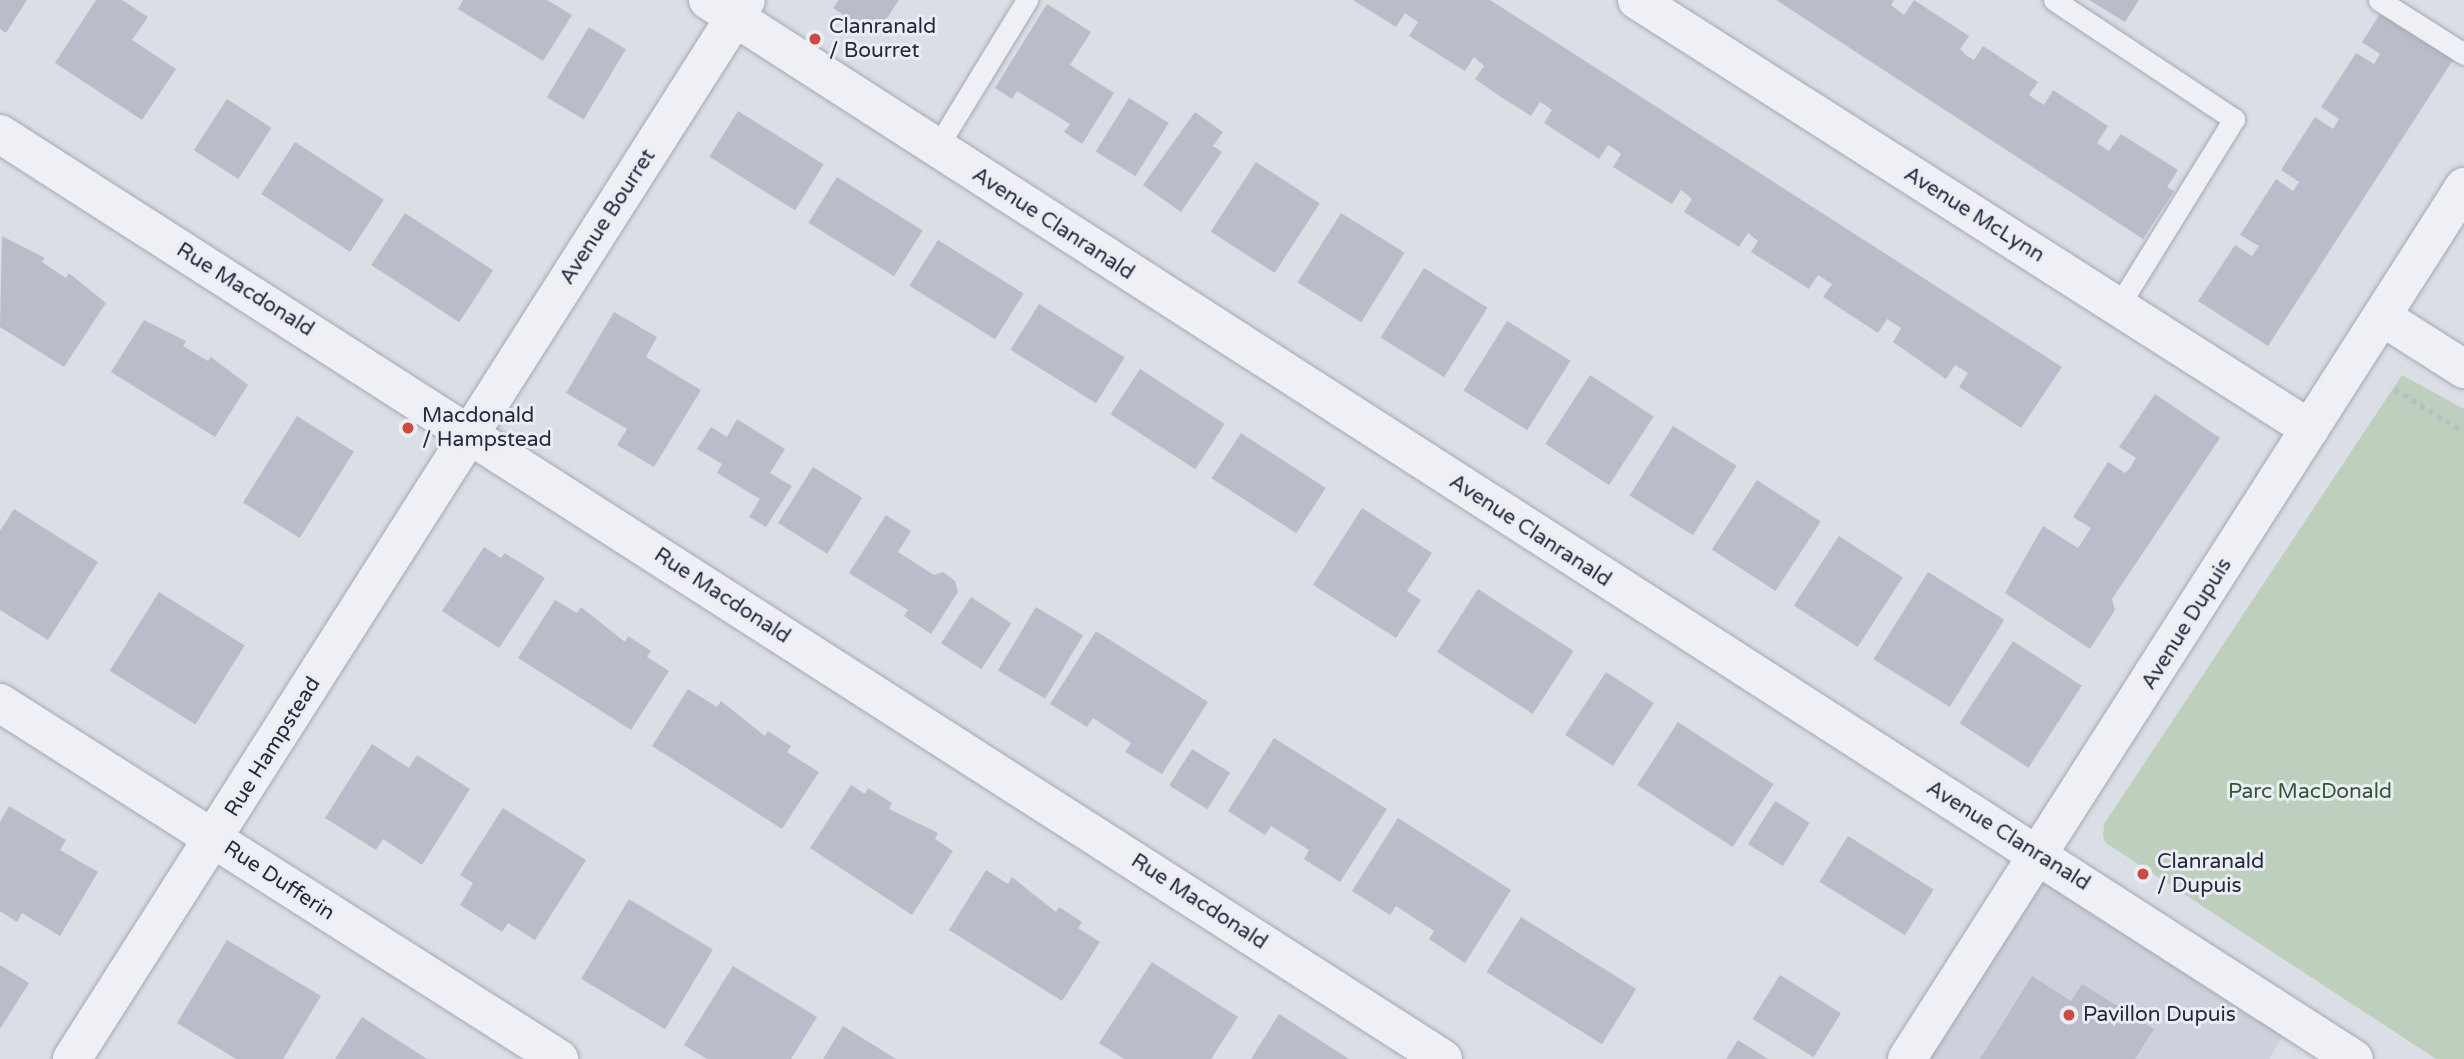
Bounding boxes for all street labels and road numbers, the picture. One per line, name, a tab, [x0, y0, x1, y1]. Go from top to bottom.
street label: Avenue Bourret	[555, 145, 661, 289]
street label: Avenue Clanranald	[967, 162, 1139, 286]
street label: Avenue McLynn	[1899, 162, 2049, 268]
street label: Rue Macdonald	[172, 238, 318, 342]
street label: Avenue Clanranald	[1444, 469, 1616, 593]
street label: Rue Macdonald	[649, 543, 795, 649]
street label: Avenue Dupuis	[2136, 554, 2238, 694]
street label: Rue Hampstead	[220, 672, 326, 822]
street label: Avenue Clanranald	[1922, 776, 2094, 896]
street label: Rue Dufferin	[219, 836, 339, 926]
street label: Rue Macdonald	[1126, 849, 1272, 955]

